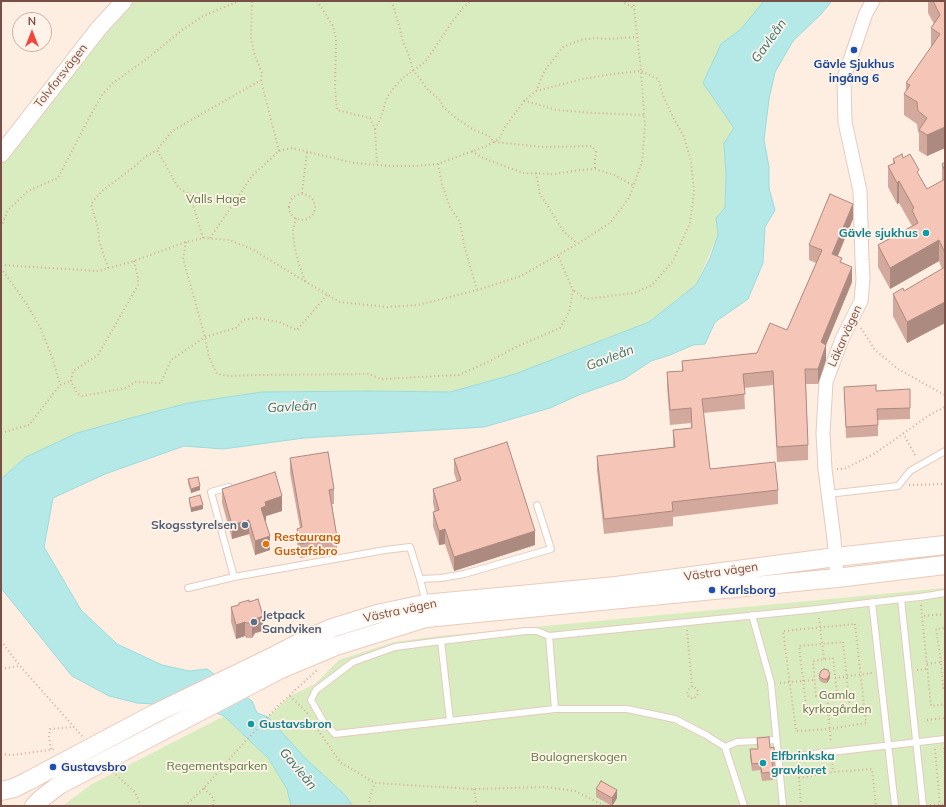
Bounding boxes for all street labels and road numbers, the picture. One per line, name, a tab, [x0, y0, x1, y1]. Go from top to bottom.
street label: Tolvforsvägen	[31, 41, 91, 111]
street label: Läkarvägen	[825, 303, 865, 369]
street label: Västra vägen	[683, 560, 759, 584]
street label: Västra vägen	[362, 596, 438, 626]

